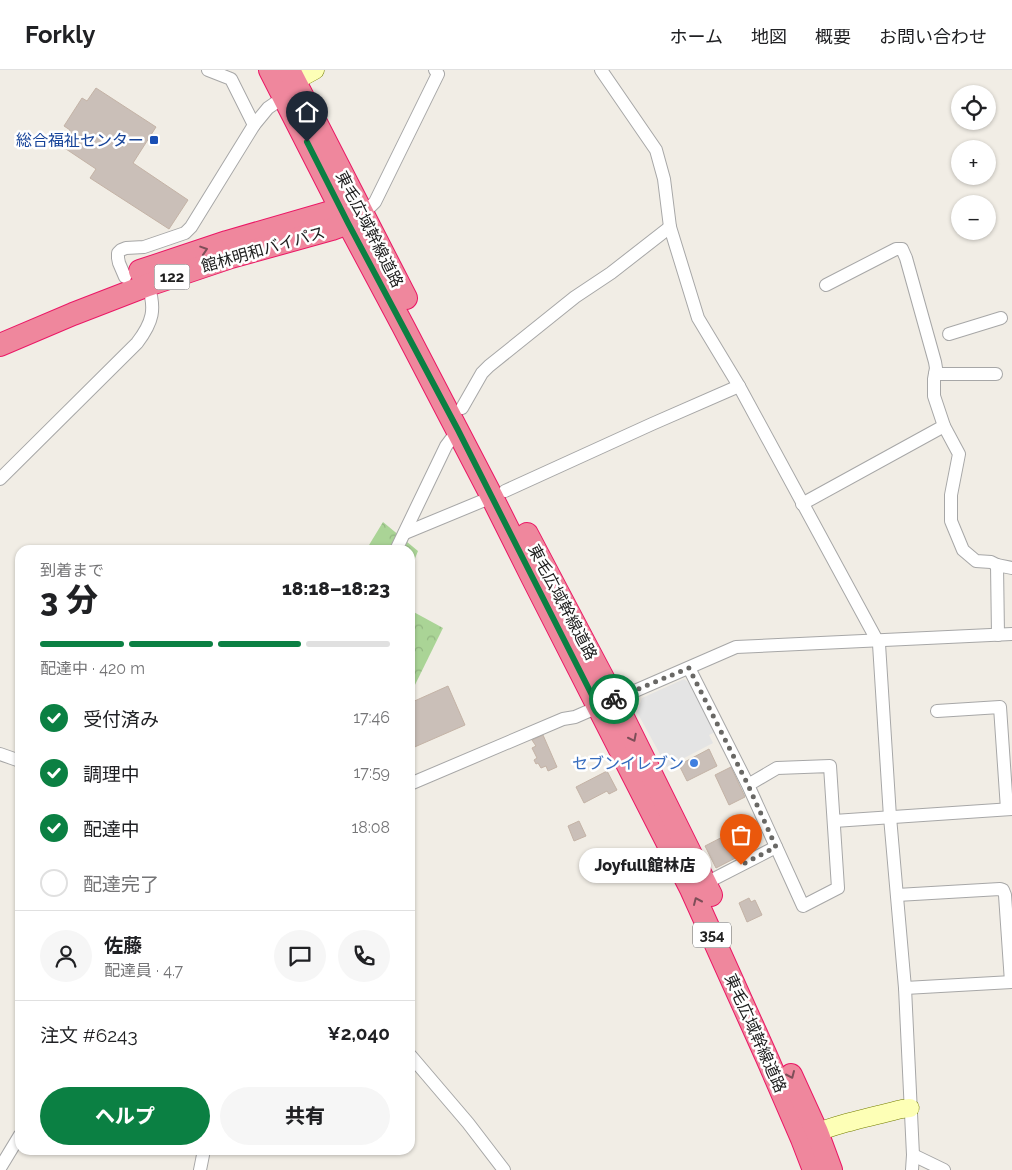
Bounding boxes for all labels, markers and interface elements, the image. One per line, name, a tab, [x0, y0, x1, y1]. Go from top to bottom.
text: Forkly	[25, 20, 95, 49]
text: ホーム	[670, 26, 723, 47]
text: 地図	[751, 26, 787, 47]
text: 概要	[815, 26, 851, 47]
text: お問い合わせ	[879, 26, 987, 47]
map controls	[951, 85, 996, 240]
button: locate	[951, 85, 996, 130]
pin	[286, 91, 328, 142]
icon: home	[293, 98, 321, 126]
place label: 総合福祉センター	[16, 131, 144, 150]
marker: 総合福祉センター	[148, 134, 160, 146]
button: +	[951, 140, 996, 185]
street label: 東毛広域幹線道路	[332, 168, 407, 291]
button: −	[951, 195, 996, 240]
street label: 館林明和バイパス	[199, 223, 327, 276]
one-way arrow	[199, 245, 207, 255]
road number: 122	[154, 264, 190, 290]
street label: 東毛広域幹線道路	[524, 541, 601, 663]
text: 到着まで	[40, 561, 104, 580]
text: 18:18–18:23	[282, 577, 390, 599]
text: 3 分	[40, 581, 98, 618]
text: 配達中 · 420 m	[40, 659, 145, 678]
courier	[589, 674, 639, 724]
icon: bike	[600, 685, 628, 713]
icon: check	[40, 704, 68, 732]
text: 受付済み	[83, 708, 159, 730]
text: 17:46	[353, 708, 390, 727]
one-way arrow	[627, 732, 637, 741]
place label: セブンイレブン	[572, 754, 684, 773]
marker: セブンイレブン	[688, 757, 700, 769]
icon: check	[40, 759, 68, 787]
text: 調理中	[83, 763, 140, 785]
text: 17:59	[354, 763, 390, 782]
icon: check	[40, 814, 68, 842]
pin	[720, 814, 762, 865]
text: 配達中	[83, 818, 140, 840]
text: 18:08	[351, 818, 390, 837]
icon: bag	[727, 821, 755, 849]
callout: Joyfull館林店	[578, 848, 711, 882]
text: Joyfull館林店	[595, 856, 695, 875]
text: 配達完了	[83, 873, 159, 895]
one-way arrow	[692, 897, 703, 906]
road number: 354	[693, 922, 731, 948]
button: person	[40, 930, 92, 982]
button: chat	[274, 930, 326, 982]
button: phone	[338, 930, 390, 982]
text: 佐藤	[104, 934, 142, 956]
text: 配達員 · 4.7	[104, 961, 183, 980]
street label: 東毛広域幹線道路	[721, 971, 790, 1096]
text: ¥2,040	[327, 1022, 390, 1044]
text: 注文 #6243	[40, 1024, 138, 1046]
one-way arrow	[785, 1070, 796, 1079]
button: ヘルプ	[40, 1087, 210, 1145]
button: 共有	[220, 1087, 390, 1145]

